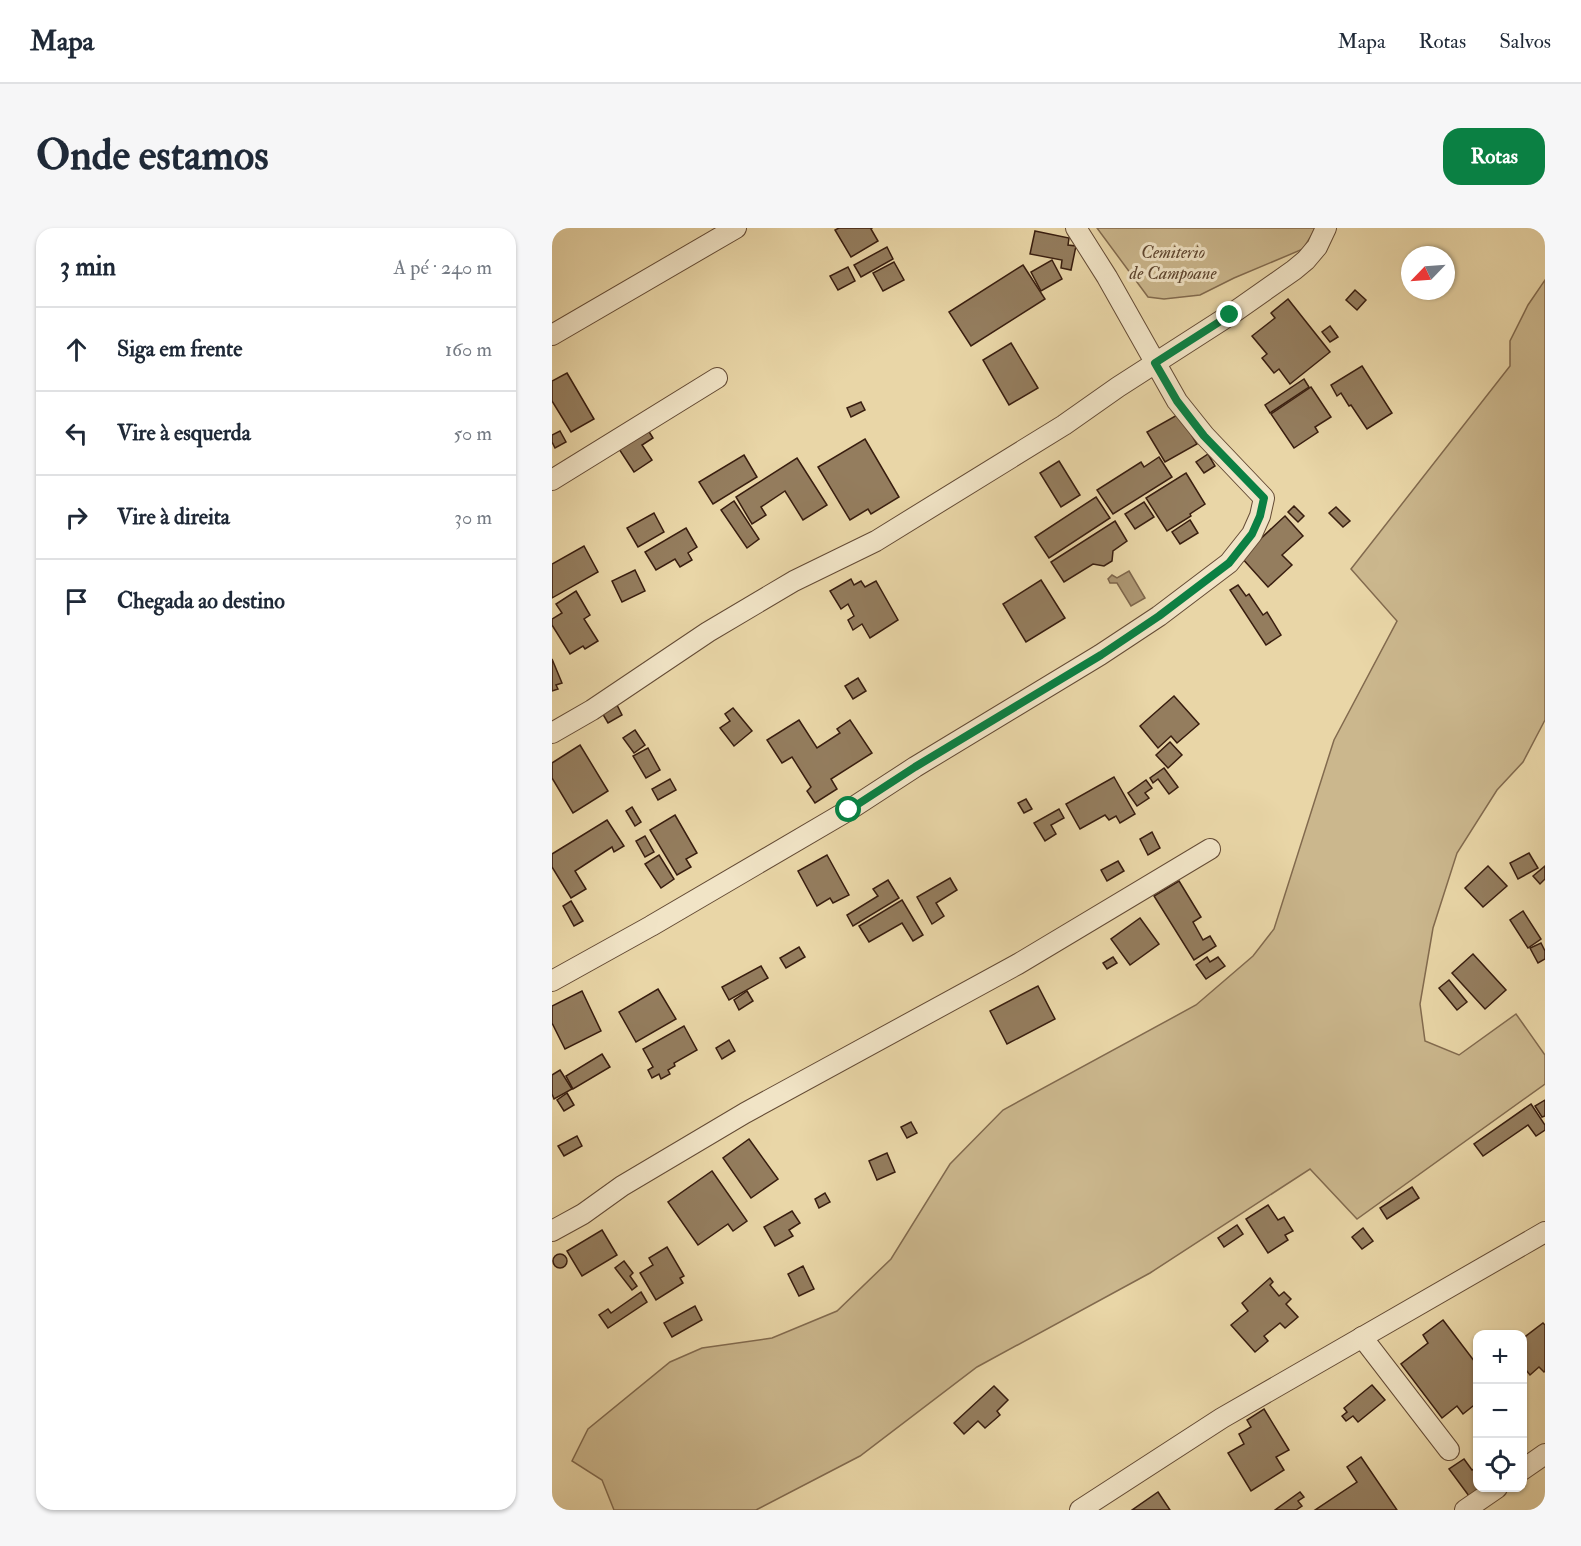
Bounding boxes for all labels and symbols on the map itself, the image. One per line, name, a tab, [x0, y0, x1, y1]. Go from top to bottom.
park label: Cemiterio de Campoane	[1129, 241, 1217, 285]
north arrow	[1401, 246, 1455, 300]
route end	[1216, 301, 1242, 327]
route start	[835, 796, 861, 822]

